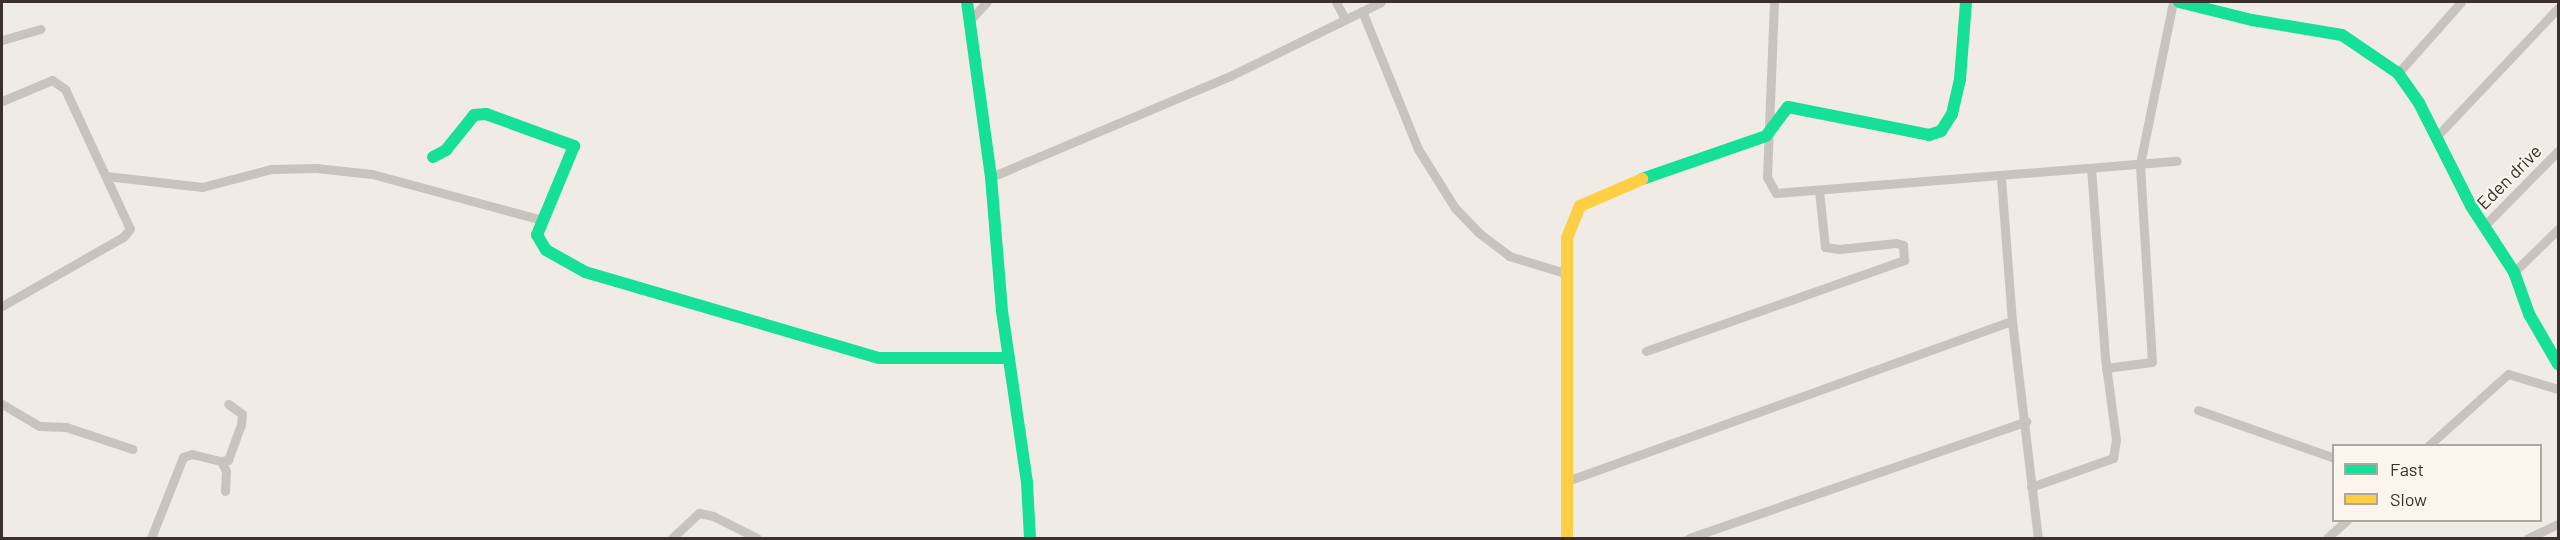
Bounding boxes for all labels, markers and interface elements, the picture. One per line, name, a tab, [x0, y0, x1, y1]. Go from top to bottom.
street label: Eden drive	[2472, 140, 2546, 214]
legend	[2332, 444, 2542, 522]
text: Fast	[2390, 458, 2424, 480]
text: Slow	[2390, 488, 2427, 510]

